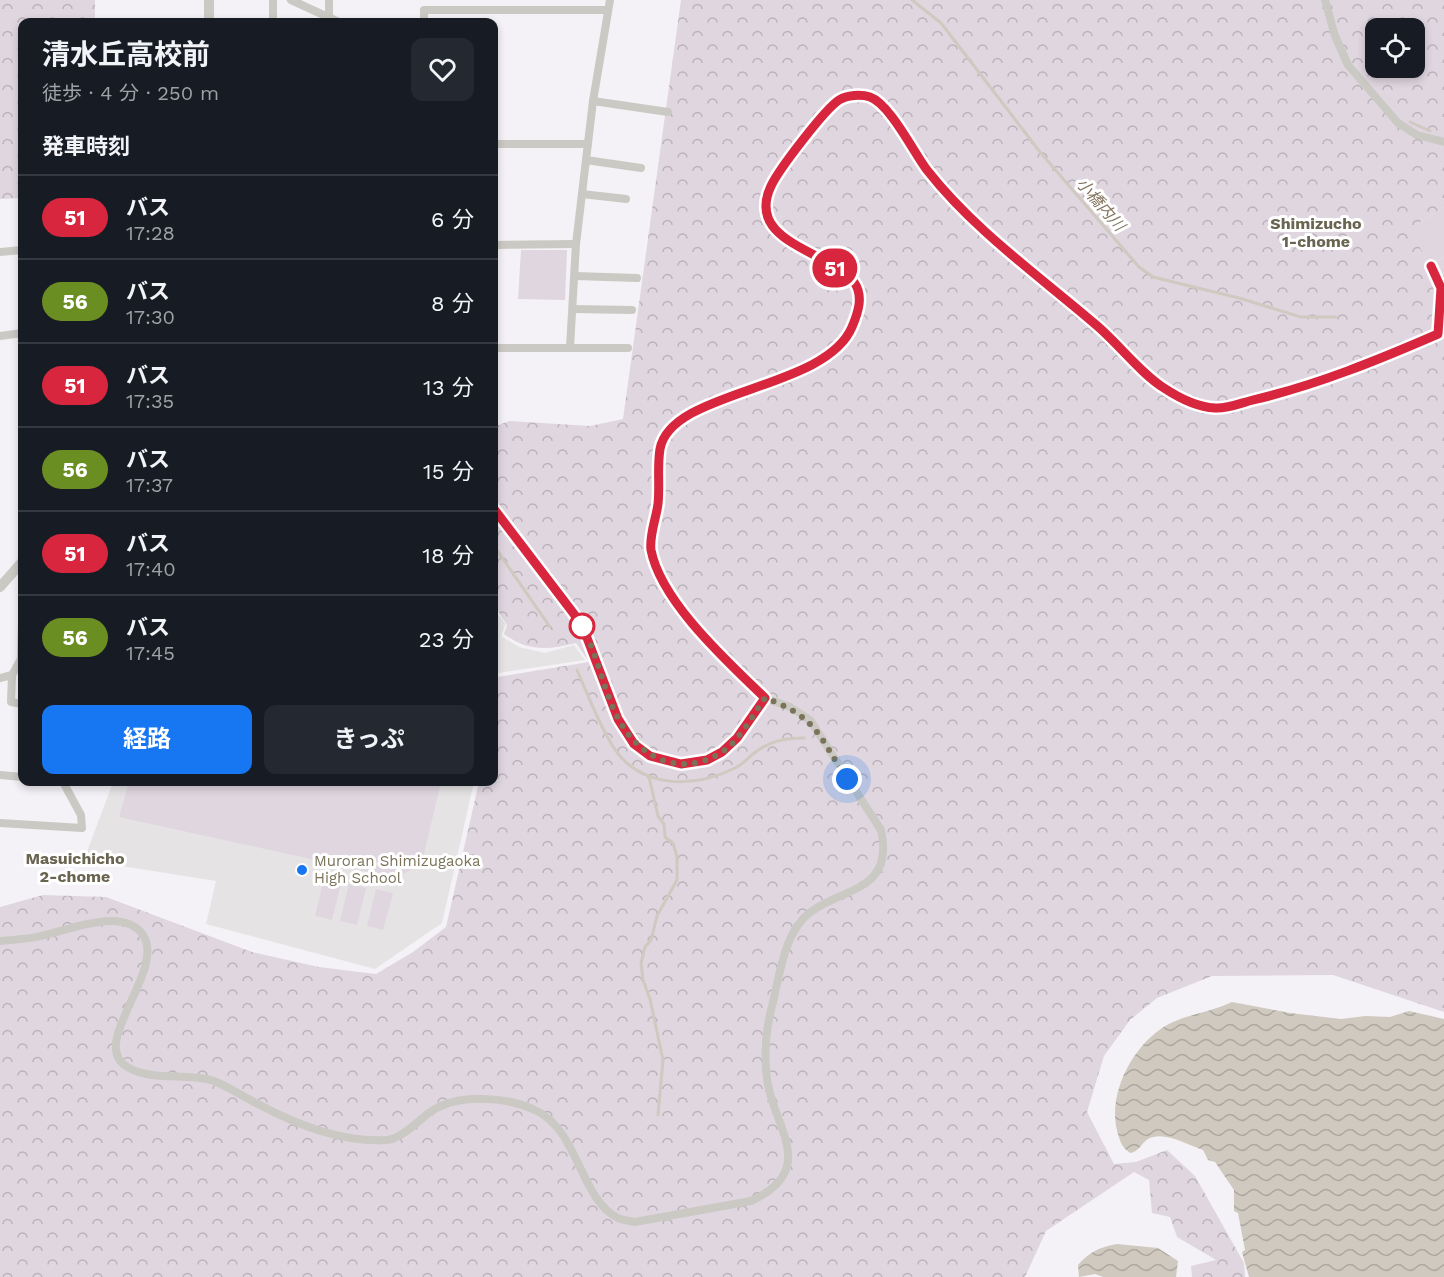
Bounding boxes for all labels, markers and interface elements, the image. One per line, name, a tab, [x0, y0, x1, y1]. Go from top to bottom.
map controls	[1365, 18, 1425, 78]
button: locate	[1365, 18, 1425, 78]
text: 清水丘高校前	[42, 38, 210, 71]
button: heart	[411, 38, 474, 101]
text: 徒歩 · 4 分 · 250 m	[42, 81, 219, 105]
text: 発車時刻	[42, 134, 130, 159]
water label: 小橋内川	[1072, 174, 1130, 236]
text: バス	[126, 195, 170, 220]
text: 51	[64, 205, 86, 230]
text: 6 分	[431, 207, 474, 232]
district label: Shimizucho 1-chome	[1270, 214, 1362, 251]
text: 17:28	[126, 221, 175, 245]
line badge: 51	[808, 248, 862, 288]
text: 51	[824, 256, 846, 281]
text: バス	[126, 279, 170, 304]
text: 56	[62, 289, 88, 314]
text: 8 分	[431, 291, 474, 316]
text: 17:30	[126, 305, 175, 329]
text: バス	[126, 363, 170, 388]
text: 51	[64, 373, 86, 398]
text: 13 分	[423, 375, 474, 400]
text: 17:35	[126, 389, 174, 413]
text: バス	[126, 447, 170, 472]
text: 56	[62, 457, 88, 482]
text: 15 分	[423, 459, 474, 484]
text: 17:37	[126, 473, 173, 497]
text: バス	[126, 531, 170, 556]
text: 51	[64, 541, 86, 566]
text: 18 分	[422, 543, 474, 568]
text: 17:40	[126, 557, 176, 581]
unlabelled marker	[569, 613, 595, 639]
text: バス	[126, 615, 170, 640]
text: 56	[62, 625, 88, 650]
text: 23 分	[419, 627, 474, 652]
text: 17:45	[126, 641, 175, 665]
button: 経路	[42, 705, 252, 774]
button: きっぷ	[264, 705, 474, 774]
your location	[832, 764, 862, 794]
district label: Masuichicho 2-chome	[25, 849, 125, 886]
place label: Muroran Shimizugaoka High School	[314, 852, 481, 887]
marker: Muroran Shimizugaoka High School	[295, 863, 309, 877]

